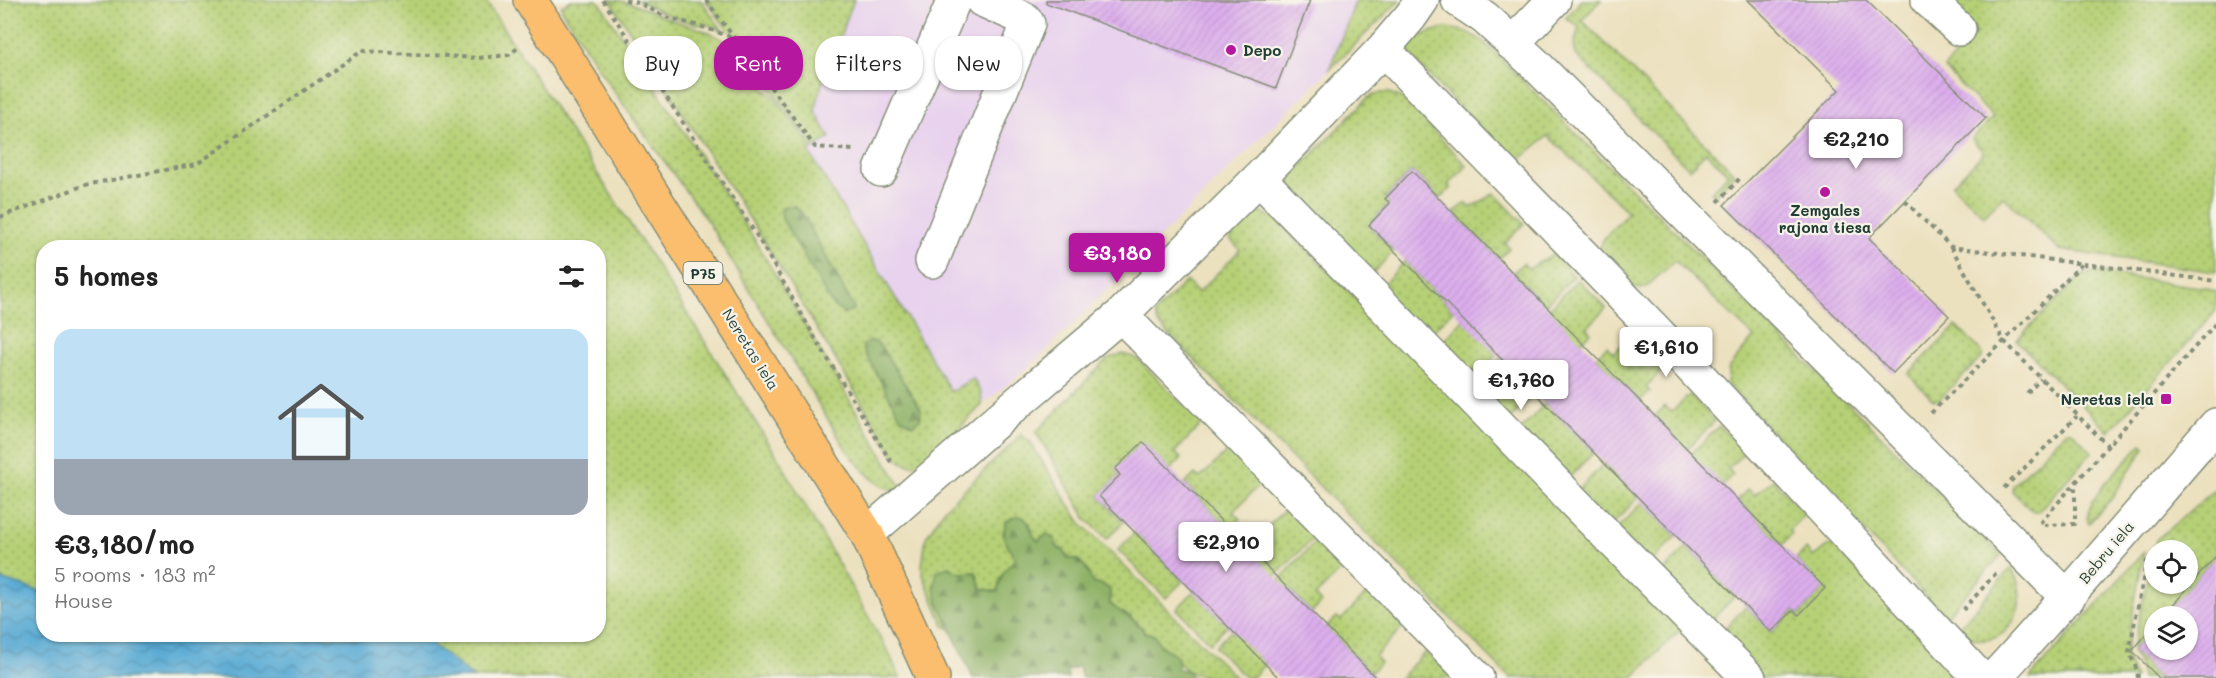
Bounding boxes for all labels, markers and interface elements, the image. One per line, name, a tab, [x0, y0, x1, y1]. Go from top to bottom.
chip: Buy	[624, 36, 702, 90]
chip: Rent	[714, 36, 803, 90]
chip: Filters	[815, 36, 923, 90]
chip: New	[935, 36, 1022, 90]
place label: Depo	[1243, 40, 1281, 60]
marker: Depo	[1224, 43, 1238, 57]
pin: €2,210	[1807, 119, 1905, 170]
text: €2,210	[1823, 125, 1889, 151]
marker: Zemgales rajona tiesa	[1818, 185, 1832, 199]
place label: Zemgales rajona tiesa	[1779, 200, 1871, 237]
pin: €3,180	[1068, 233, 1166, 284]
text: €3,180	[1083, 239, 1151, 265]
text: 5 homes	[54, 259, 159, 293]
icon: filters	[555, 260, 588, 293]
road number: P75	[684, 262, 722, 284]
street label: Neretas iela	[718, 305, 784, 393]
pin: €1,610	[1617, 327, 1715, 378]
text: €1,610	[1633, 333, 1699, 359]
pin: €1,760	[1472, 360, 1570, 411]
text: €1,760	[1487, 366, 1555, 392]
icon: home	[267, 368, 375, 476]
place label: Neretas iela	[2061, 389, 2154, 409]
marker: Neretas iela	[2159, 392, 2173, 406]
street label: Bebru iela	[2074, 517, 2138, 587]
pin: €2,910	[1177, 522, 1275, 573]
text: €3,180/mo	[54, 527, 195, 561]
text: €2,910	[1192, 528, 1260, 554]
map controls	[2144, 540, 2198, 660]
button: locate	[2144, 540, 2198, 594]
text: 5 rooms · 183 m²	[54, 561, 216, 587]
text: House	[54, 587, 113, 613]
button: layers	[2144, 606, 2198, 660]

